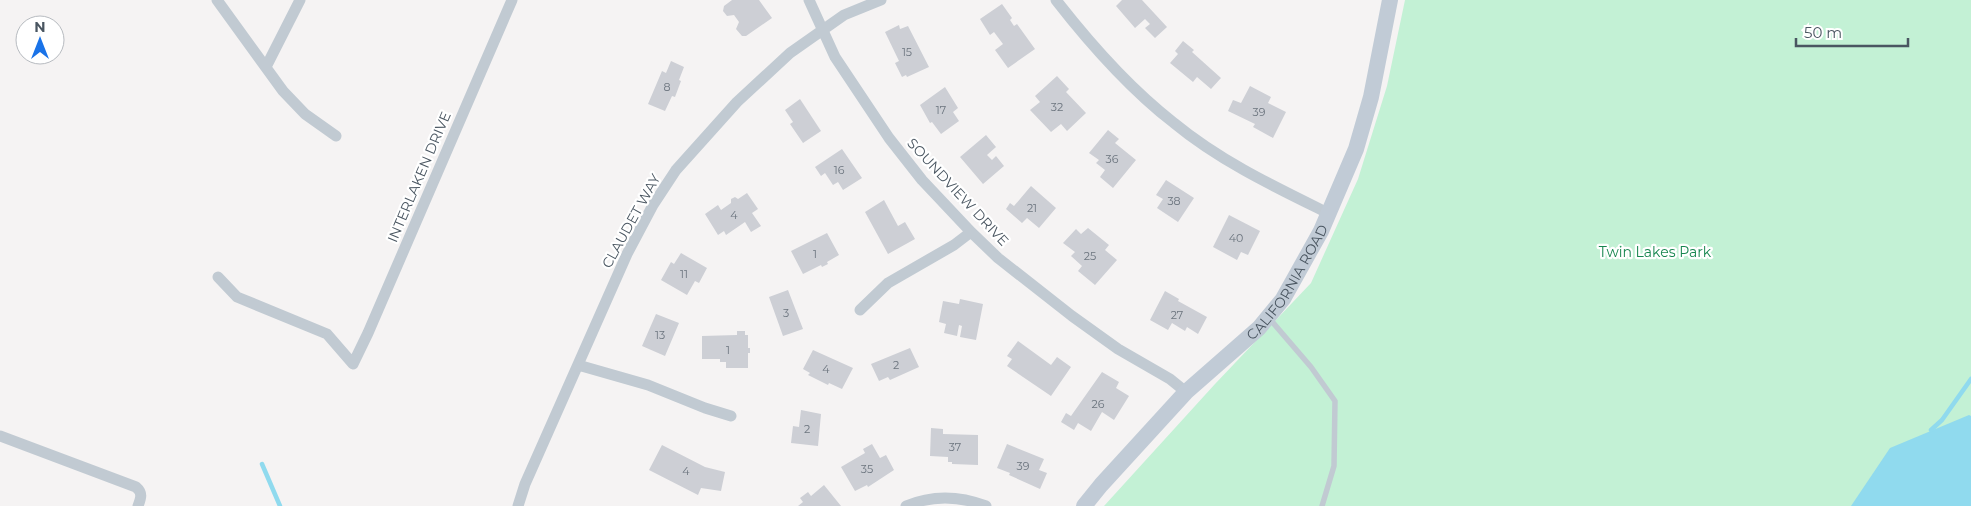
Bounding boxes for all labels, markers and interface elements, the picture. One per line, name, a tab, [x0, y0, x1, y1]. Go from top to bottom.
north arrow	[15, 15, 65, 65]
scale bar	[1796, 15, 1908, 47]
text: N	[34, 18, 46, 36]
text: 50 m	[1804, 23, 1842, 42]
house number: 15	[902, 45, 912, 59]
house number: 8	[663, 80, 671, 94]
house number: 32	[1051, 100, 1063, 114]
house number: 17	[936, 103, 946, 117]
house number: 39	[1253, 105, 1266, 119]
street label: INTERLAKEN DRIVE	[383, 109, 455, 245]
street label: SOUNDVIEW DRIVE	[903, 134, 1013, 250]
house number: 36	[1106, 152, 1119, 166]
house number: 16	[834, 163, 845, 177]
street label: CLAUDET WAY	[598, 171, 664, 271]
house number: 38	[1167, 194, 1181, 208]
house number: 21	[1027, 201, 1037, 215]
house number: 4	[730, 208, 738, 222]
street label: CALIFORNIA ROAD	[1243, 222, 1332, 344]
house number: 40	[1229, 231, 1243, 245]
park label: Twin Lakes Park	[1599, 243, 1712, 261]
house number: 1	[813, 247, 817, 261]
house number: 25	[1084, 249, 1096, 263]
house number: 11	[680, 267, 688, 281]
house number: 3	[783, 306, 789, 320]
house number: 27	[1171, 308, 1183, 322]
house number: 13	[655, 328, 665, 342]
house number: 1	[726, 343, 730, 357]
house number: 2	[893, 358, 899, 372]
house number: 4	[822, 362, 830, 376]
house number: 26	[1092, 397, 1105, 411]
house number: 2	[804, 422, 810, 436]
house number: 37	[949, 440, 961, 454]
house number: 39	[1017, 459, 1030, 473]
house number: 35	[861, 462, 873, 476]
house number: 4	[682, 464, 690, 478]

